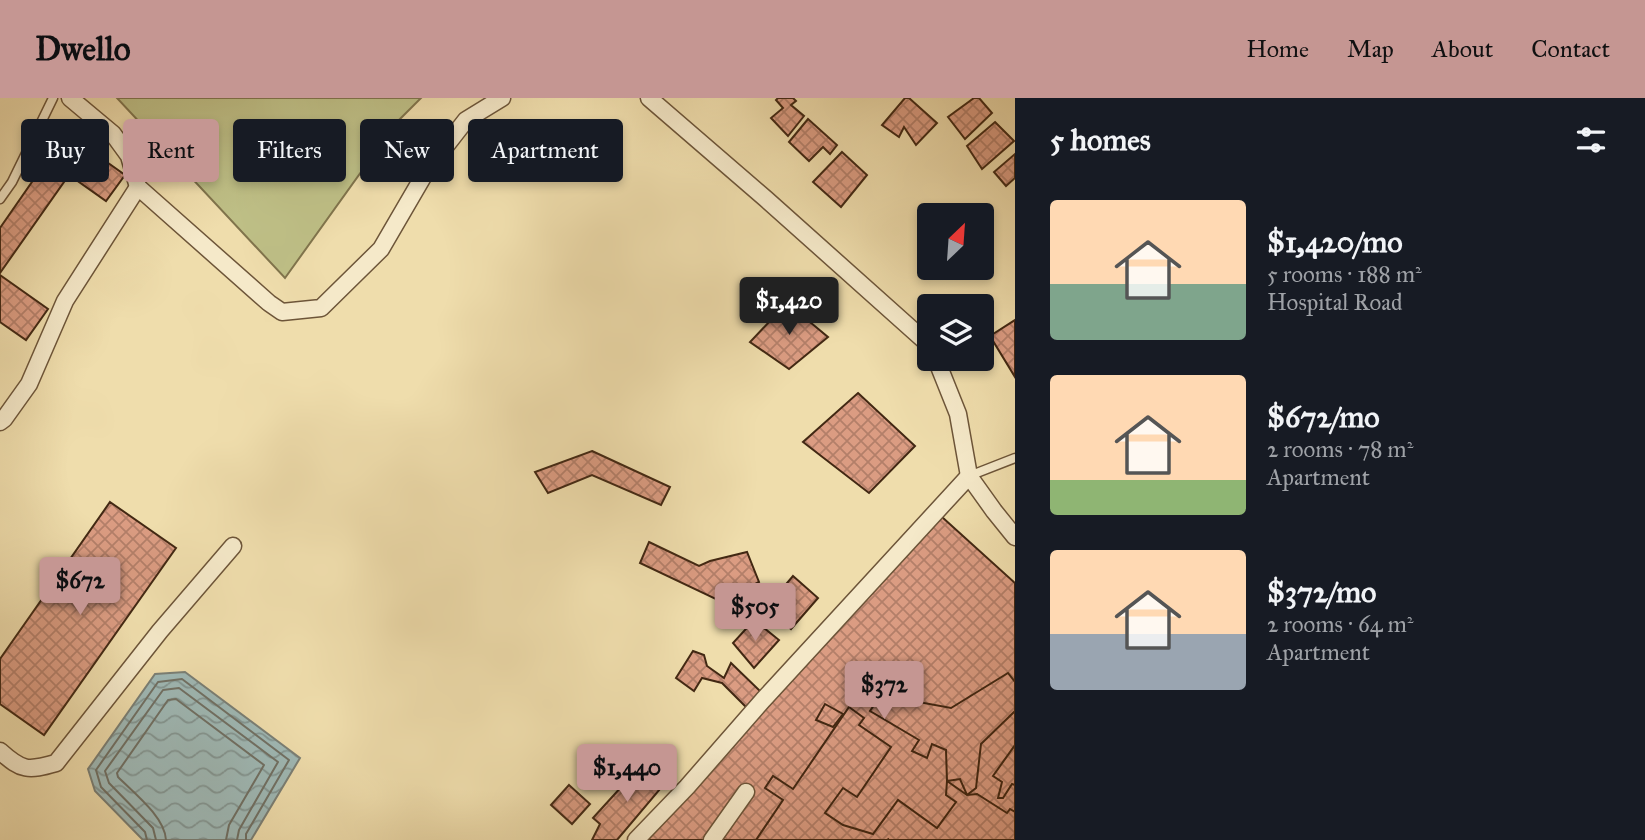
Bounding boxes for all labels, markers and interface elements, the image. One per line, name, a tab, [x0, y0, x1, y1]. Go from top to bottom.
text: Dwello	[35, 29, 131, 69]
text: Home	[1246, 34, 1309, 64]
text: Map	[1347, 34, 1394, 64]
text: About	[1432, 34, 1493, 64]
text: Contact	[1531, 34, 1610, 64]
chip: Buy	[21, 119, 109, 182]
chip: Rent	[123, 119, 219, 182]
chip: Filters	[233, 119, 346, 182]
chip: New	[360, 119, 454, 182]
chip: Apartment	[468, 119, 623, 182]
icon: filters	[1572, 121, 1610, 159]
text: 5 homes	[1050, 122, 1151, 158]
north arrow	[917, 203, 994, 280]
map controls	[917, 203, 994, 371]
text: $1,420/mo	[1267, 224, 1403, 260]
icon: home	[1106, 228, 1190, 312]
text: 5 rooms · 188 m²	[1267, 260, 1422, 288]
pin: $1,420	[732, 278, 846, 337]
text: $1,420	[756, 286, 822, 314]
text: Hospital Road	[1267, 288, 1403, 316]
button: layers	[917, 294, 994, 371]
text: $672/mo	[1267, 399, 1380, 435]
icon: home	[1106, 403, 1190, 487]
text: 2 rooms · 78 m²	[1267, 435, 1413, 463]
text: Apartment	[1267, 463, 1370, 491]
pin: $672	[39, 558, 121, 617]
text: $672	[55, 566, 105, 594]
text: $372/mo	[1267, 574, 1376, 610]
icon: home	[1106, 578, 1190, 662]
pin: $505	[714, 584, 796, 643]
text: $505	[731, 592, 779, 620]
text: 2 rooms · 64 m²	[1267, 610, 1413, 638]
text: Apartment	[1267, 638, 1370, 666]
pin: $372	[843, 662, 925, 721]
text: $372	[861, 670, 907, 698]
pin: $1,440	[570, 744, 684, 804]
text: $1,440	[593, 753, 661, 781]

